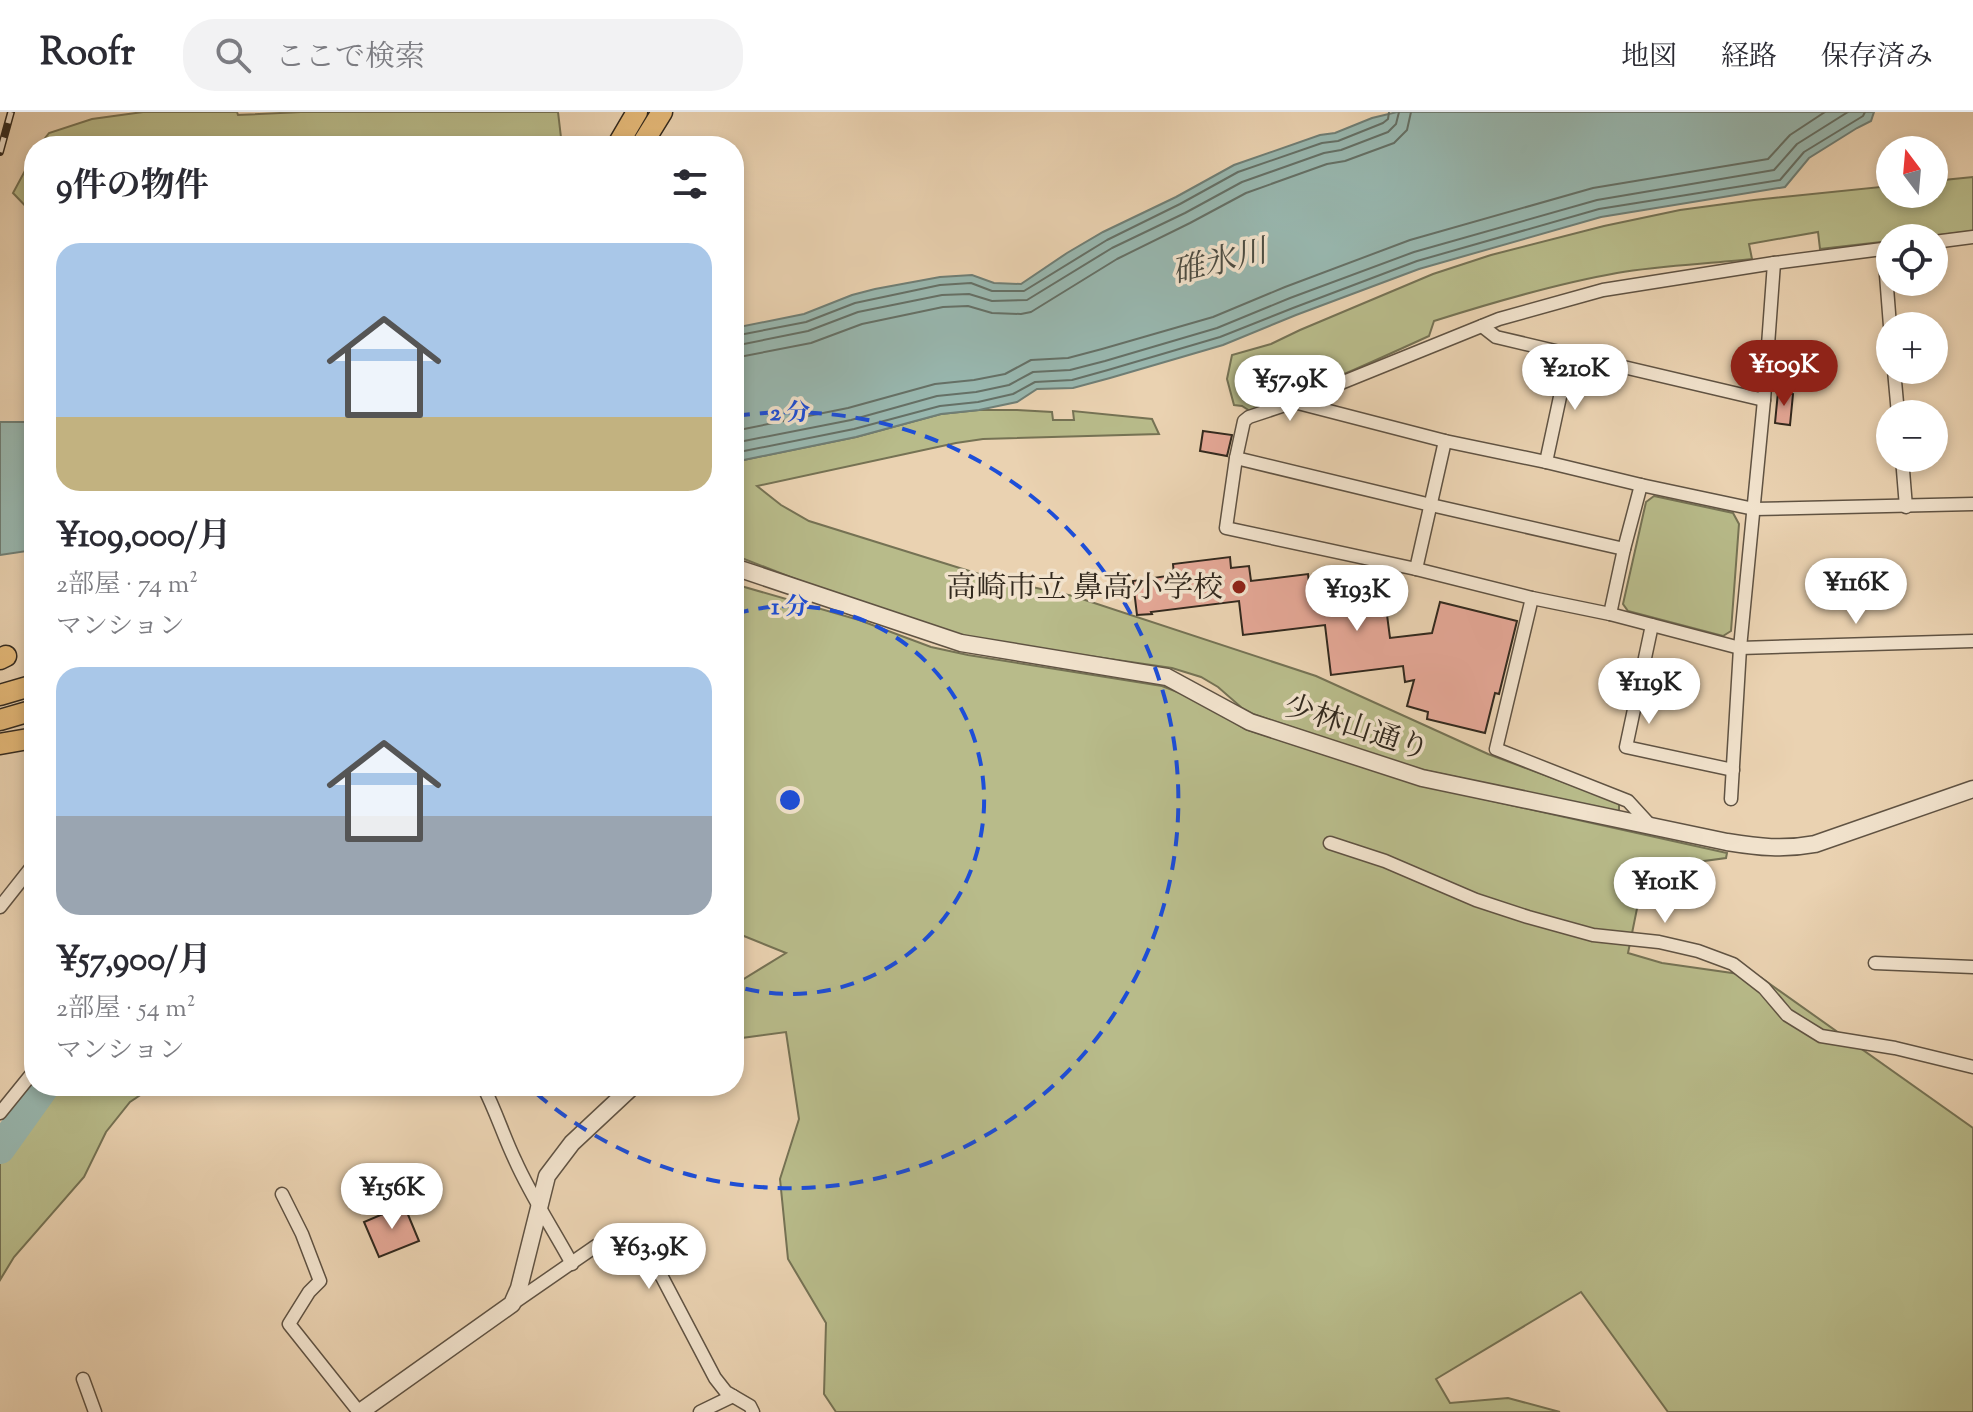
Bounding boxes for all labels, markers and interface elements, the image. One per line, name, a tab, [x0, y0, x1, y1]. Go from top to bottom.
search box	[183, 19, 743, 91]
text: Roofr	[40, 28, 135, 82]
icon: search	[211, 33, 255, 77]
text: ここで検索	[275, 37, 425, 80]
text: 地図	[1621, 38, 1677, 78]
text: 経路	[1721, 38, 1777, 78]
text: 保存済み	[1821, 38, 1933, 78]
north arrow	[1876, 136, 1948, 208]
map controls	[1876, 136, 1948, 472]
icon: filters	[668, 162, 712, 206]
text: 9件の物件	[56, 163, 209, 212]
button: locate	[1876, 224, 1948, 296]
water label: 碓氷川	[1168, 229, 1275, 298]
icon: home	[312, 295, 456, 439]
button: +	[1876, 312, 1948, 384]
pin: ¥109K	[1728, 340, 1840, 408]
pin: ¥210K	[1519, 344, 1631, 412]
text: ¥109K	[1749, 347, 1819, 384]
text: ¥210K	[1540, 351, 1610, 388]
pin: ¥57.9K	[1225, 355, 1355, 423]
text: ¥57.9K	[1253, 362, 1327, 399]
text: 2 分	[770, 397, 810, 431]
button: −	[1876, 400, 1948, 472]
text: ¥109,000/月	[56, 513, 232, 562]
pin: ¥116K	[1800, 558, 1912, 626]
pin: ¥193K	[1301, 565, 1413, 633]
text: ¥116K	[1823, 565, 1889, 602]
text: 2部屋 · 74 m²	[56, 567, 198, 604]
place label: 高崎市立 鼻高小学校	[947, 568, 1223, 611]
text: ¥193K	[1323, 572, 1391, 609]
marker: 高崎市立 鼻高小学校	[1230, 578, 1248, 596]
text: 1 分	[771, 591, 809, 625]
text: マンション	[56, 609, 185, 646]
pin: ¥119K	[1593, 658, 1705, 726]
text: ¥119K	[1616, 665, 1682, 702]
street label: 少林山通り	[1278, 686, 1434, 773]
icon: home	[312, 719, 456, 863]
centre of rings	[776, 786, 804, 814]
pin: ¥101K	[1609, 857, 1721, 925]
text: ¥101K	[1632, 864, 1698, 901]
text: ¥57,900/月	[56, 937, 212, 986]
text: 2部屋 · 54 m²	[56, 991, 196, 1028]
text: マンション	[56, 1033, 185, 1070]
pin: ¥156K	[336, 1163, 448, 1231]
text: ¥156K	[359, 1170, 425, 1207]
pin: ¥63.9K	[584, 1223, 714, 1291]
text: ¥63.9K	[610, 1230, 688, 1267]

